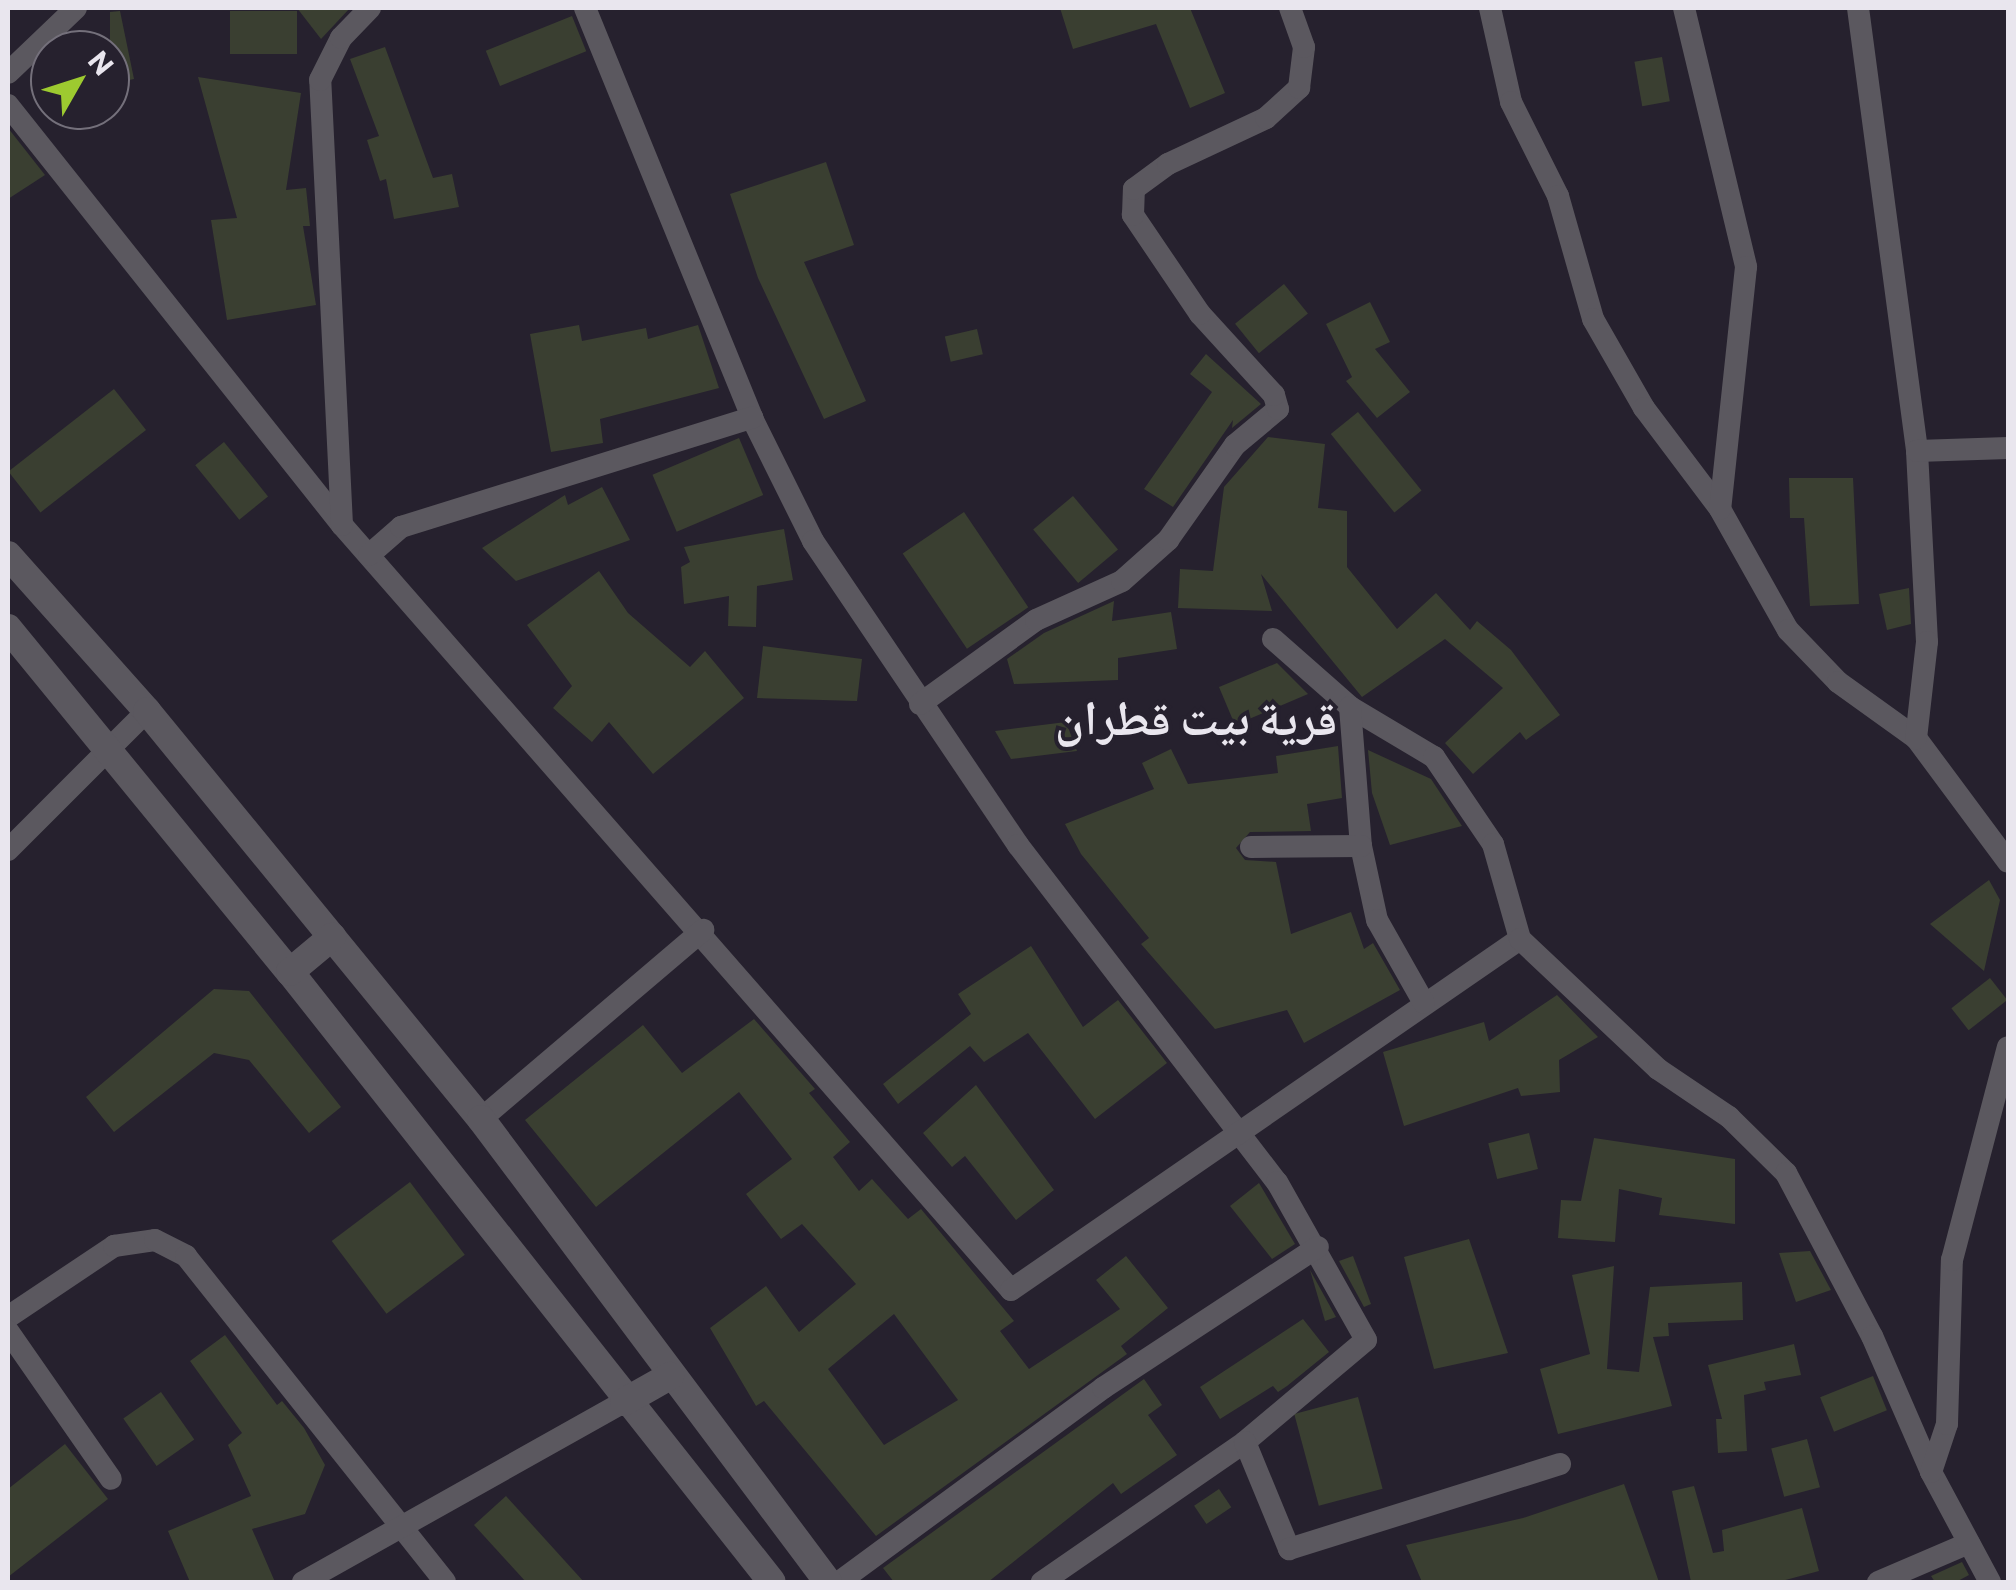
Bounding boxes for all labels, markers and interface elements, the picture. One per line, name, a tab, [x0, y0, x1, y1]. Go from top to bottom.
north arrow	[30, 30, 130, 130]
text: N	[82, 44, 122, 81]
district label: قرية بيت قطران	[1055, 687, 1337, 745]

